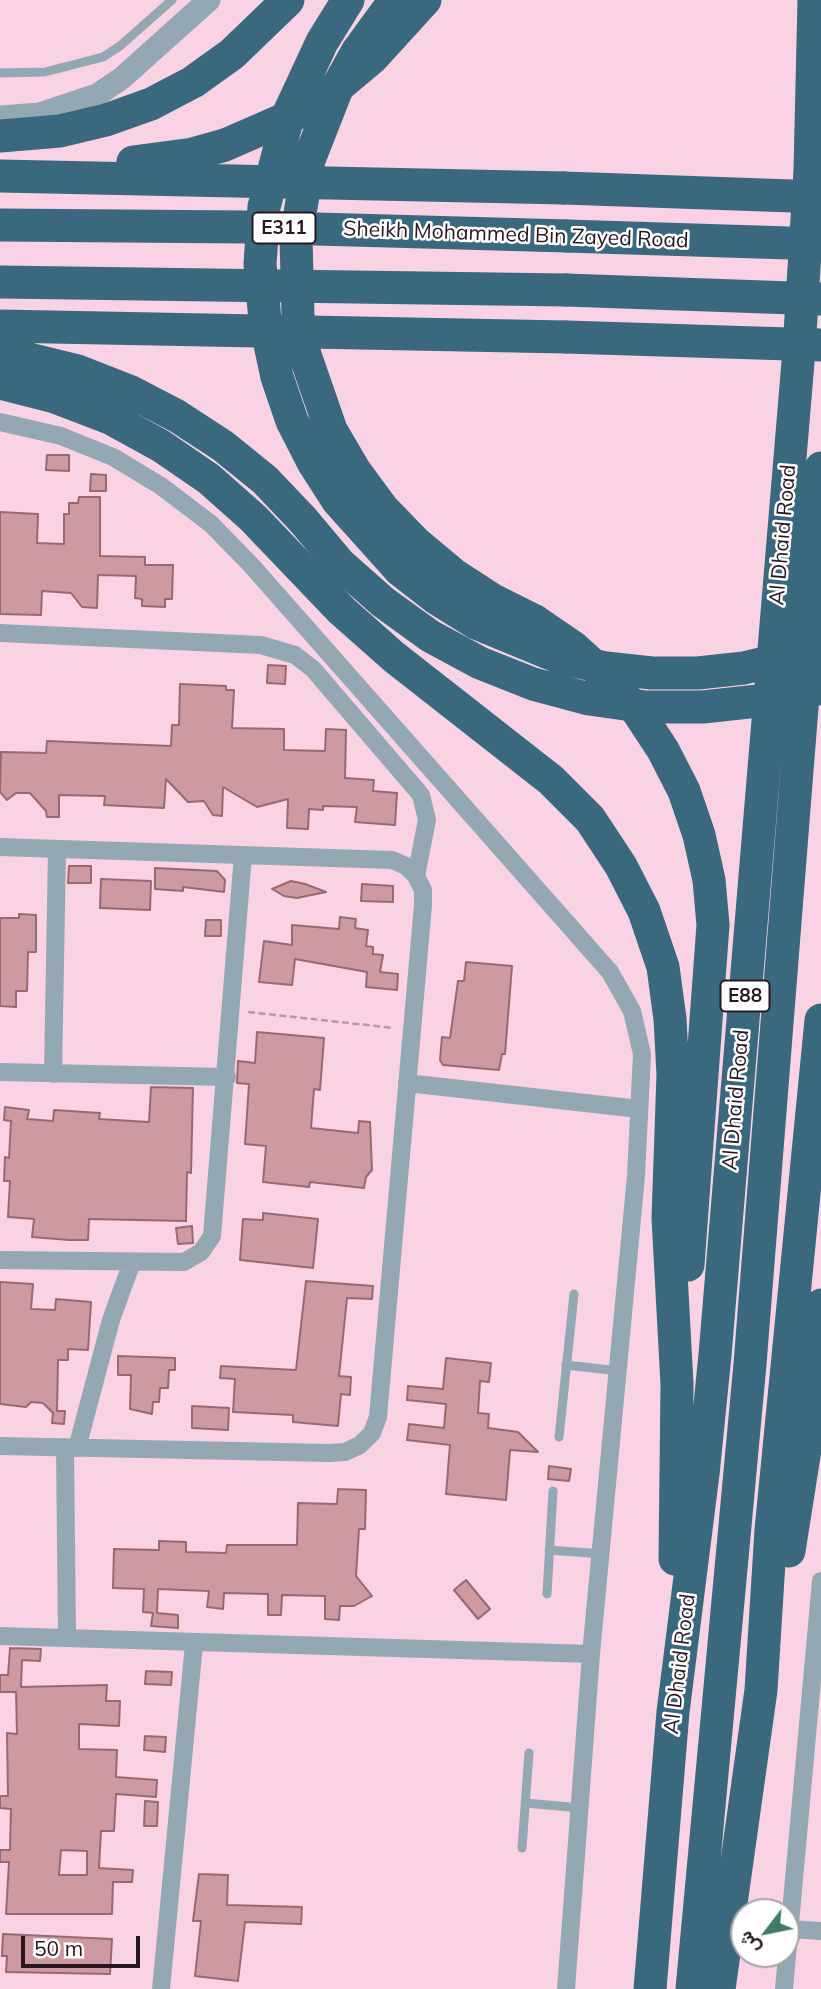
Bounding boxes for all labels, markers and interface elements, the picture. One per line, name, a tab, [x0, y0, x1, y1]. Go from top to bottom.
road number: E311	[252, 212, 316, 244]
street label: Sheikh Mohammed Bin Zayed Road	[343, 216, 689, 254]
street label: Al Dhaid Road	[764, 464, 802, 606]
road number: E88	[720, 980, 770, 1012]
street label: Al Dhaid Road	[717, 1029, 755, 1171]
street label: Al Dhaid Road	[659, 1592, 701, 1736]
north arrow	[730, 1898, 800, 1968]
scale bar	[24, 1923, 144, 1967]
text: ش	[733, 1927, 765, 1959]
text: 50 m	[34, 1935, 83, 1961]

